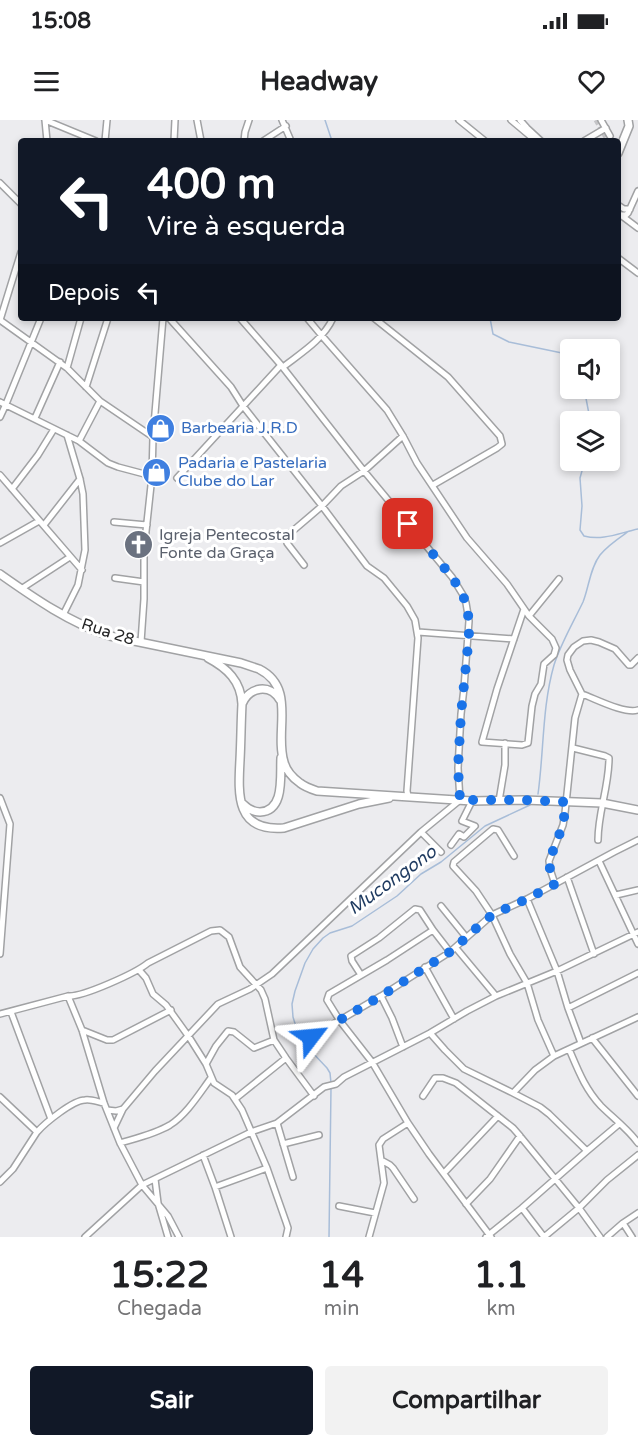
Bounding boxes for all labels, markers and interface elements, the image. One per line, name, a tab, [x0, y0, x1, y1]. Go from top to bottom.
text: 15:08	[30, 8, 91, 34]
icon: menu	[30, 65, 63, 98]
text: Headway	[260, 65, 378, 98]
icon: heart	[575, 65, 608, 98]
text: 400 m	[147, 159, 276, 210]
icon: left	[48, 162, 126, 240]
text: Vire à esquerda	[147, 210, 346, 243]
icon: left	[132, 276, 165, 309]
text: Depois	[48, 280, 120, 306]
map controls	[560, 339, 620, 471]
button: sound	[560, 339, 620, 399]
button: layers	[560, 411, 620, 471]
shop icon: Barbearia J.R.D	[144, 412, 176, 444]
place label: Barbearia J.R.D	[181, 418, 298, 438]
place label: Padaria e Pastelaria Clube do Lar	[178, 453, 327, 491]
shop icon: Padaria e Pastelaria Clube do Lar	[141, 456, 173, 488]
pin	[382, 498, 433, 549]
icon: arrive	[391, 507, 424, 540]
place label: Igreja Pentecostal Fonte da Graça	[159, 525, 295, 563]
church icon: Igreja Pentecostal Fonte da Graça	[122, 528, 154, 560]
street label: Rua 28	[79, 614, 137, 650]
water label: Mucongono	[344, 840, 441, 919]
position arrow	[279, 1005, 343, 1069]
text: 15:22	[110, 1254, 209, 1297]
text: 14	[319, 1254, 364, 1297]
text: 1.1	[474, 1254, 528, 1297]
text: Chegada	[117, 1297, 202, 1321]
text: min	[324, 1297, 359, 1321]
text: km	[486, 1297, 516, 1321]
button: Sair	[30, 1366, 313, 1435]
button: Compartilhar	[325, 1366, 608, 1435]

